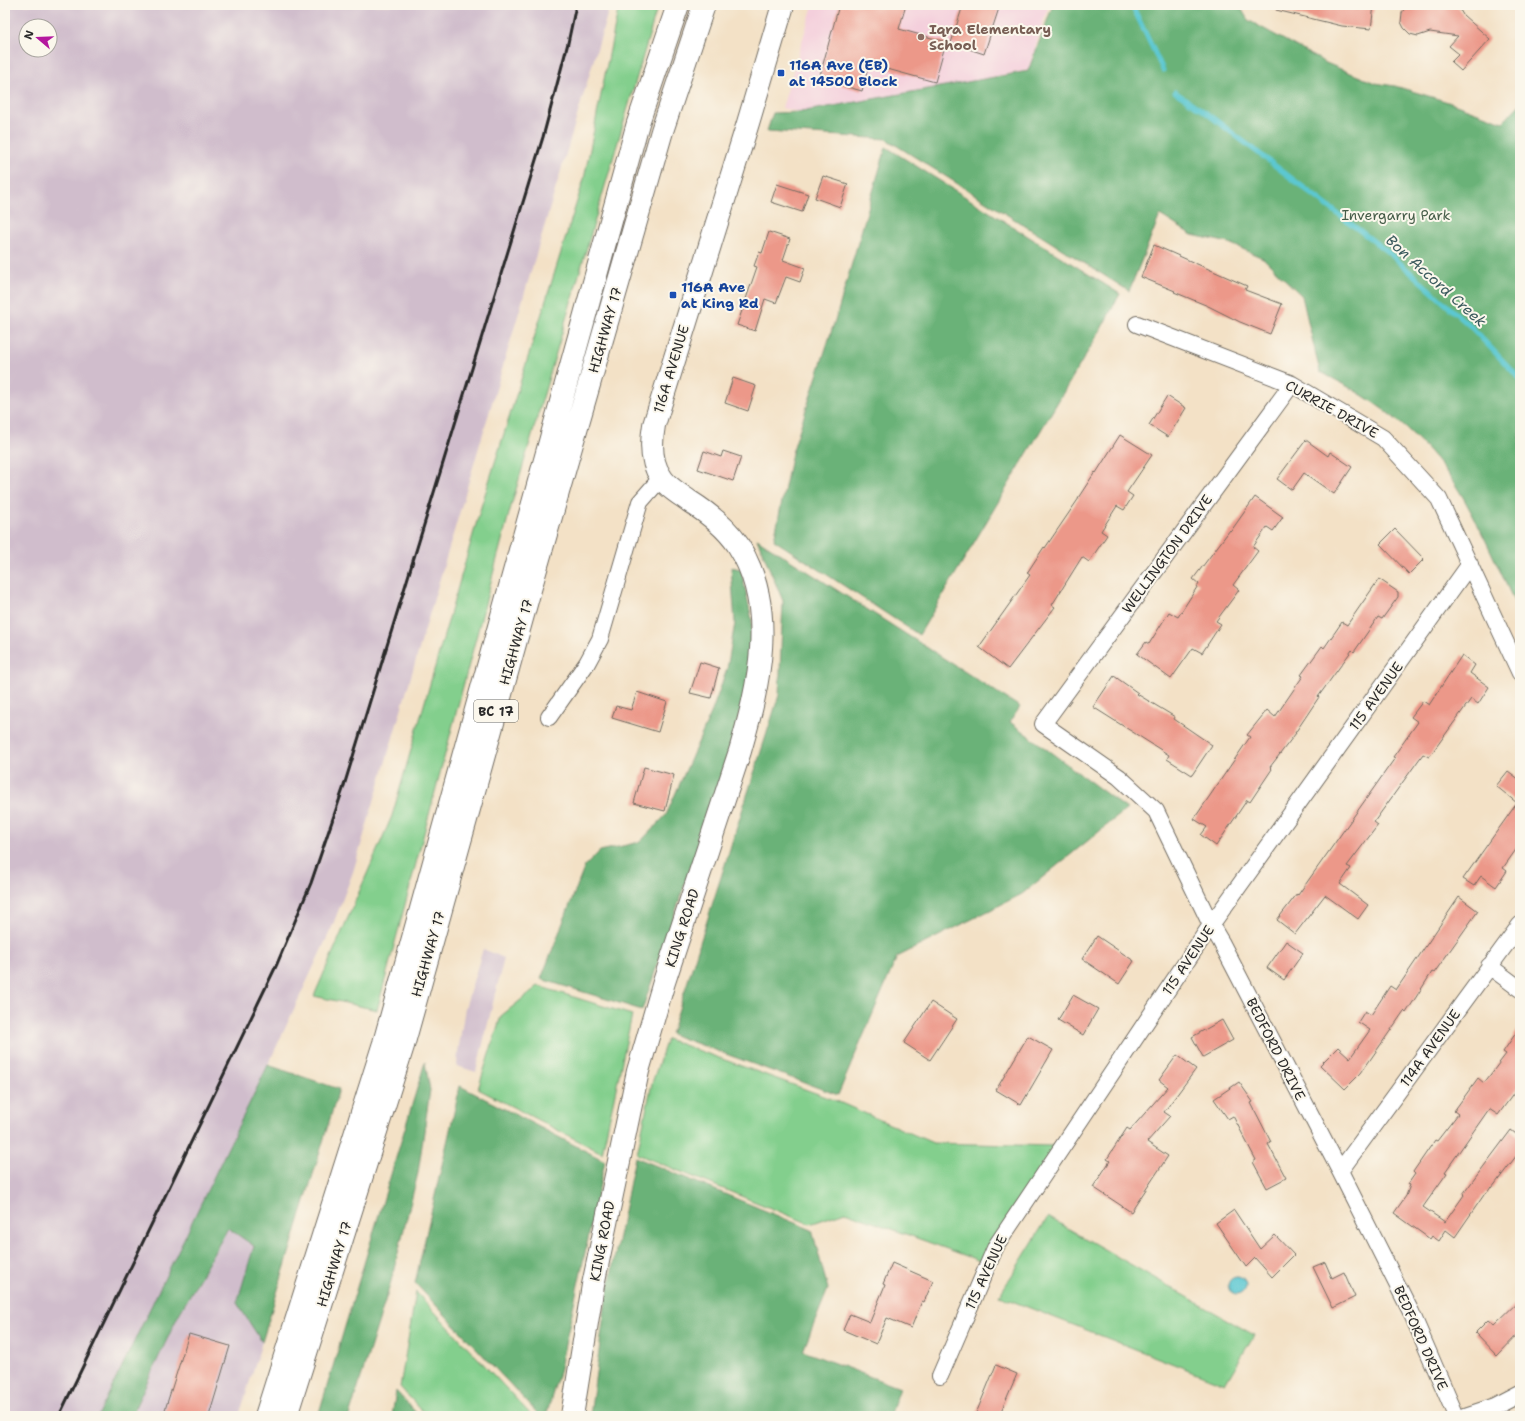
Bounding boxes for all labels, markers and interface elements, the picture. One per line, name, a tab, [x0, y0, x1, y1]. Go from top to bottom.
north arrow	[18, 18, 58, 58]
place label: Iqra Elementary School	[929, 20, 1051, 54]
text: N	[21, 28, 38, 41]
marker: Iqra Elementary School	[916, 32, 926, 42]
place label: 116A Ave (EB) at 14500 Block	[789, 56, 898, 90]
marker: 116A Ave (EB) at 14500 Block	[776, 68, 786, 78]
park label: Invergarry Park	[1341, 206, 1451, 224]
water label: Bon Accord Creek	[1381, 230, 1491, 332]
place label: 116A Ave at King Rd	[681, 278, 759, 312]
street label: HIGHWAY 17	[584, 285, 626, 375]
marker: 116A Ave at King Rd	[668, 290, 678, 300]
street label: 116A AVENUE	[649, 322, 693, 415]
street label: CURRIE DRIVE	[1282, 376, 1382, 442]
street label: WELLINGTON DRIVE	[1118, 491, 1216, 617]
street label: HIGHWAY 17	[495, 597, 537, 687]
street label: 115 AVENUE	[1345, 658, 1407, 734]
road number: BC 17	[474, 700, 518, 722]
street label: KING ROAD	[661, 886, 703, 970]
street label: HIGHWAY 17	[407, 909, 449, 999]
street label: 115 AVENUE	[1158, 921, 1218, 998]
street label: BEDFORD DRIVE	[1242, 995, 1310, 1104]
street label: 114A AVENUE	[1396, 1005, 1464, 1090]
street label: KING ROAD	[585, 1199, 619, 1283]
street label: HIGHWAY 17	[312, 1219, 356, 1309]
street label: 115 AVENUE	[961, 1231, 1011, 1312]
street label: BEDFORD DRIVE	[1390, 1283, 1452, 1393]

